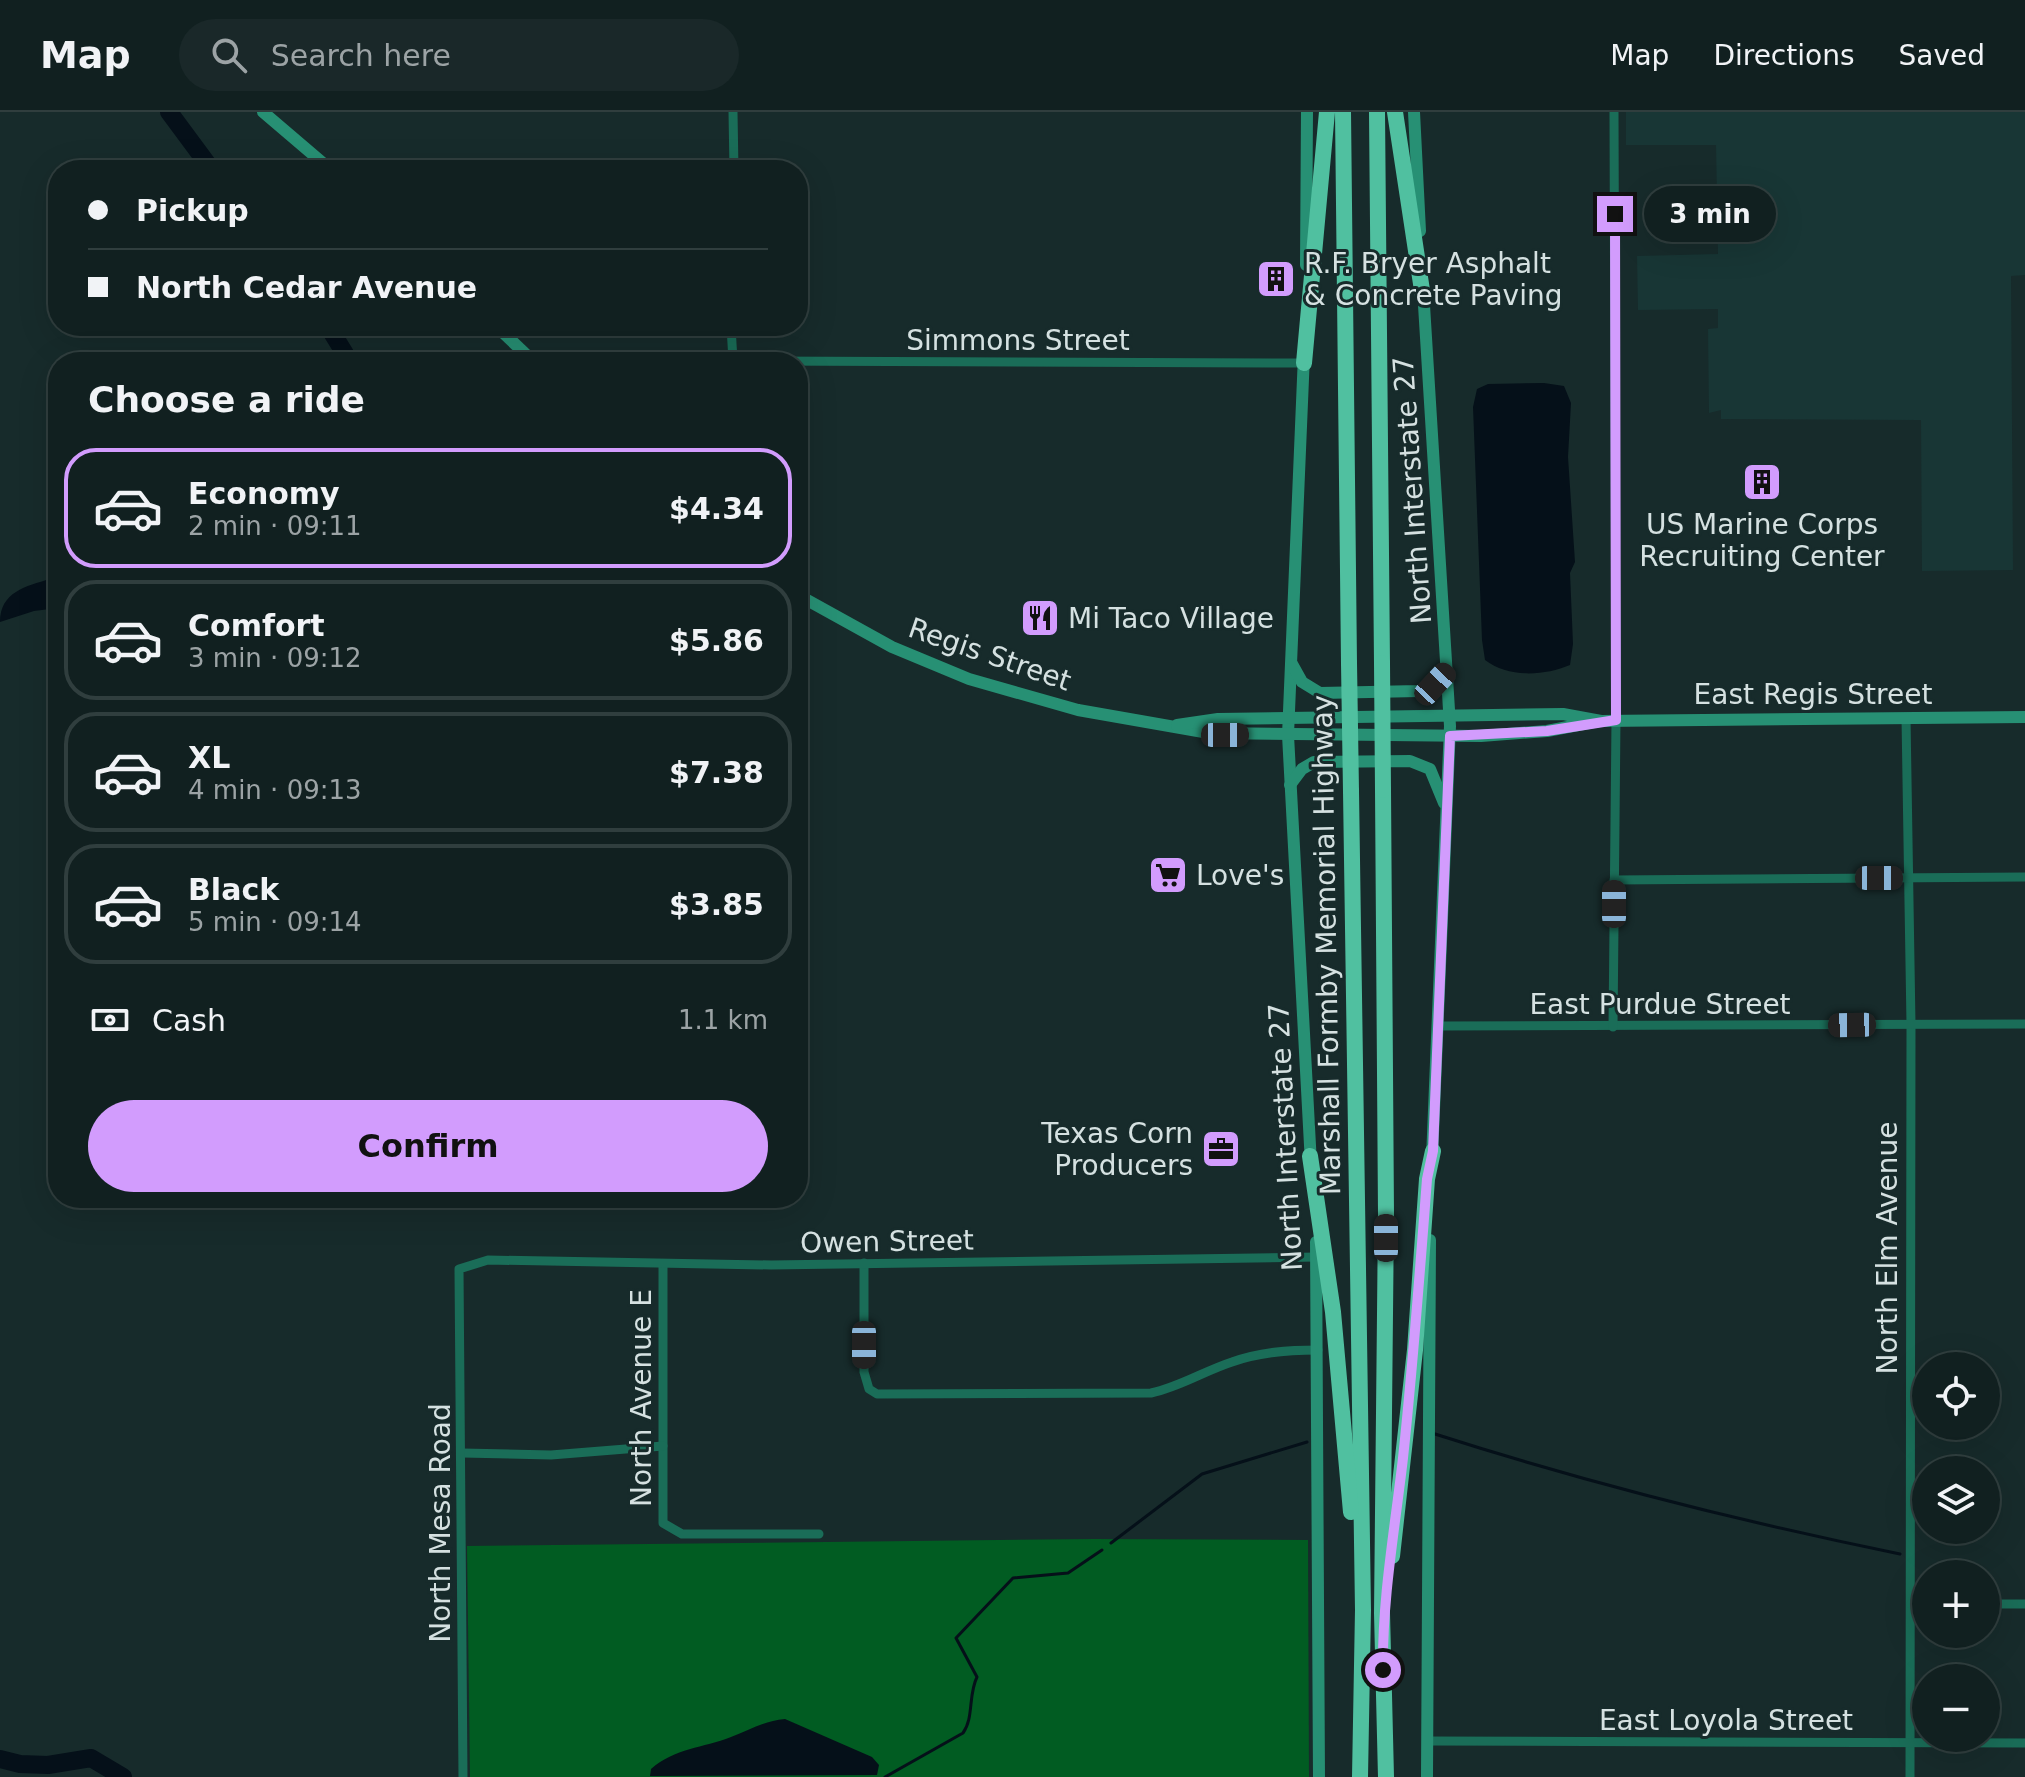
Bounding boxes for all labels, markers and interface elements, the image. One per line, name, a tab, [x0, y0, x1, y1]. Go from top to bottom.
search box	[179, 19, 739, 91]
text: Map	[40, 33, 131, 77]
icon: search	[207, 33, 251, 77]
text: Search here	[271, 38, 451, 73]
text: Map	[1610, 39, 1669, 72]
text: Directions	[1713, 39, 1854, 72]
text: Saved	[1898, 39, 1985, 72]
callout: 3 min	[1643, 186, 1775, 242]
text: Pickup	[136, 193, 249, 228]
route end	[1597, 196, 1633, 232]
text: 3 min	[1669, 199, 1751, 229]
place label: R.F. Bryer Asphalt & Concrete Paving	[1304, 247, 1562, 312]
building icon: R.F. Bryer Asphalt & Concrete Paving	[1255, 258, 1297, 300]
text: North Cedar Avenue	[136, 270, 477, 305]
street label: Simmons Street	[906, 324, 1130, 357]
street label: North Interstate 27	[1387, 355, 1438, 625]
text: Choose a ride	[88, 379, 365, 420]
building icon: US Marine Corps Recruiting Center	[1741, 461, 1783, 503]
icon: car	[92, 472, 164, 544]
text: Economy	[188, 476, 340, 511]
text: $4.34	[669, 491, 764, 526]
place label: US Marine Corps Recruiting Center	[1639, 508, 1885, 573]
text: 2 min · 09:11	[188, 511, 362, 541]
restaurant icon: Mi Taco Village	[1019, 597, 1061, 639]
place label: Mi Taco Village	[1068, 602, 1274, 635]
icon: car	[92, 604, 164, 676]
text: Comfort	[188, 608, 325, 643]
street label: Regis Street	[904, 611, 1075, 698]
text: $5.86	[669, 623, 764, 658]
text: 3 min · 09:12	[188, 643, 362, 673]
car	[1410, 658, 1460, 710]
street label: East Regis Street	[1694, 678, 1932, 711]
street label: Marshall Formby Memorial Highway	[1306, 695, 1347, 1195]
car	[1201, 723, 1249, 747]
icon: car	[92, 736, 164, 808]
text: XL	[188, 740, 230, 775]
text: $7.38	[669, 755, 764, 790]
text: 4 min · 09:13	[188, 775, 362, 805]
supermarket icon: Love's	[1147, 854, 1189, 896]
place label: Love's	[1196, 859, 1284, 892]
car	[1855, 866, 1903, 890]
icon: car	[92, 868, 164, 940]
text: Black	[188, 872, 279, 907]
car	[1602, 880, 1626, 928]
text: $3.85	[669, 887, 764, 922]
text: 5 min · 09:14	[188, 907, 362, 937]
street label: East Purdue Street	[1529, 988, 1791, 1021]
icon: cash	[88, 998, 132, 1042]
street label: North Interstate 27	[1262, 1002, 1309, 1272]
text: Cash	[152, 1003, 226, 1038]
text: 1.1 km	[678, 1005, 768, 1035]
car	[1828, 1013, 1876, 1037]
button: Confirm	[88, 1100, 768, 1192]
place label: Texas Corn Producers	[1040, 1117, 1193, 1182]
street label: North Elm Avenue	[1871, 1122, 1904, 1374]
office icon: Texas Corn Producers	[1200, 1128, 1242, 1170]
car	[1374, 1214, 1398, 1262]
street label: Owen Street	[800, 1223, 974, 1260]
street label: North Avenue E	[625, 1289, 658, 1507]
car	[852, 1321, 876, 1369]
map controls	[1912, 1352, 2000, 1752]
button: locate	[1912, 1352, 2000, 1440]
street label: North Mesa Road	[424, 1403, 457, 1643]
button: layers	[1912, 1456, 2000, 1544]
button: +	[1912, 1560, 2000, 1648]
route start	[1365, 1652, 1401, 1688]
button: −	[1912, 1664, 2000, 1752]
street label: East Loyola Street	[1599, 1704, 1853, 1737]

